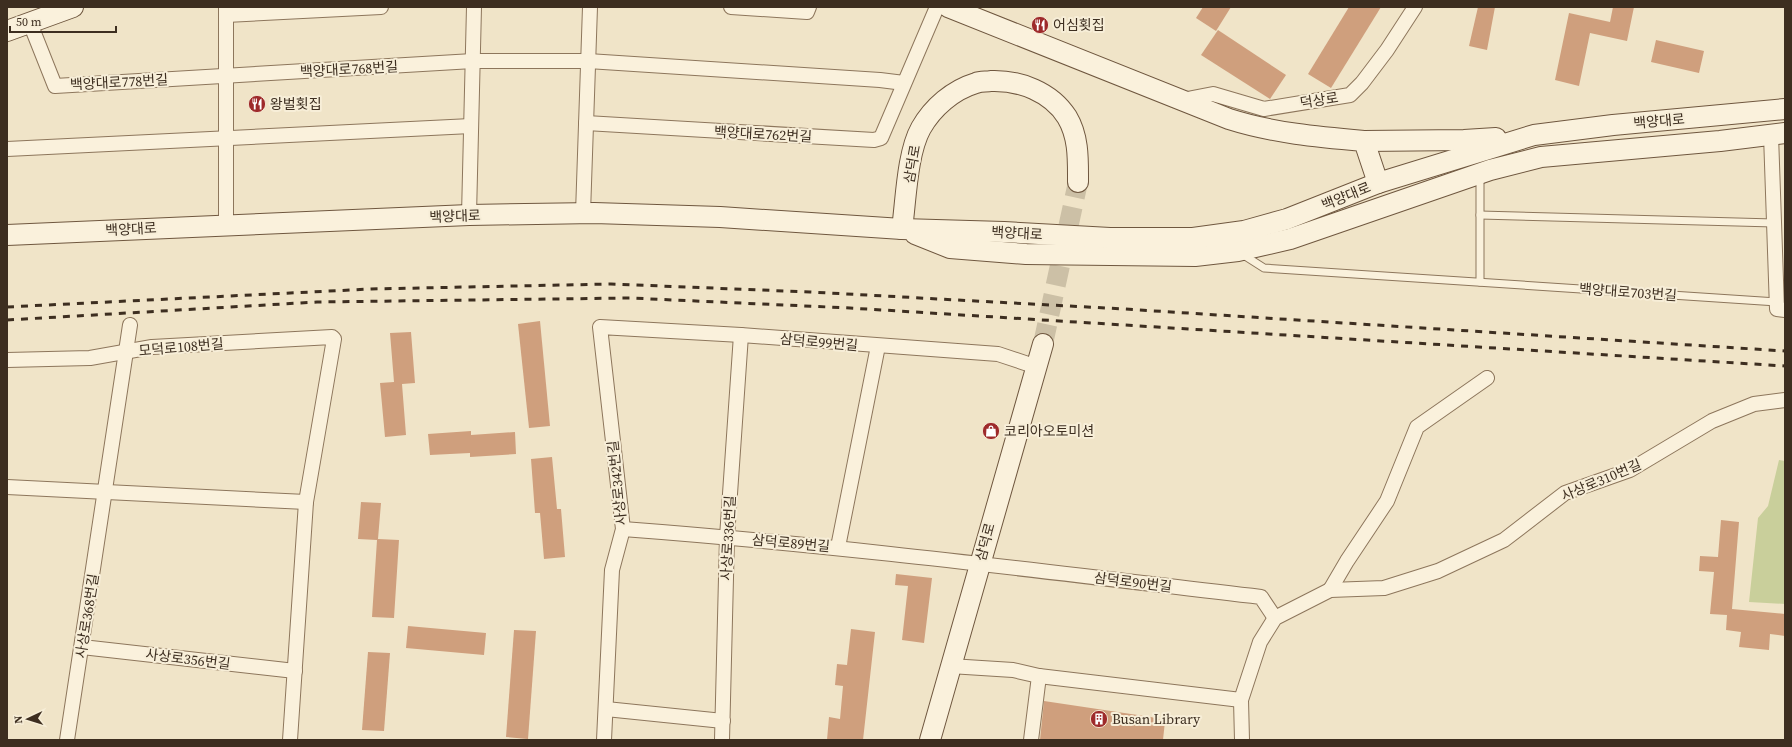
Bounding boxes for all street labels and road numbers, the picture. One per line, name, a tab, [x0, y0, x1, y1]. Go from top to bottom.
street label: 백양대로768번길	[299, 56, 399, 82]
street label: 백양대로778번길	[69, 69, 169, 95]
street label: 덕상로	[1298, 87, 1340, 113]
street label: 백양대로	[1632, 109, 1686, 133]
street label: 백양대로762번길	[713, 121, 813, 147]
street label: 삼덕로	[899, 143, 925, 185]
street label: 백양대로	[1318, 177, 1374, 215]
street label: 백양대로	[429, 205, 481, 227]
street label: 백양대로	[105, 218, 157, 240]
street label: 백양대로	[991, 222, 1043, 244]
street label: 백양대로703번길	[1578, 279, 1678, 305]
street label: 삼덕로99번길	[779, 329, 859, 355]
street label: 모덕로108번길	[138, 333, 224, 361]
street label: 사상로342번길	[603, 439, 631, 527]
street label: 사상로310번길	[1558, 454, 1644, 506]
street label: 사상로336번길	[716, 495, 740, 581]
street label: 삼덕로	[970, 521, 1000, 563]
street label: 삼덕로89번길	[751, 530, 831, 556]
street label: 삼덕로90번길	[1093, 567, 1173, 597]
street label: 사상로368번길	[70, 572, 104, 660]
street label: 사상로356번길	[144, 644, 232, 674]

